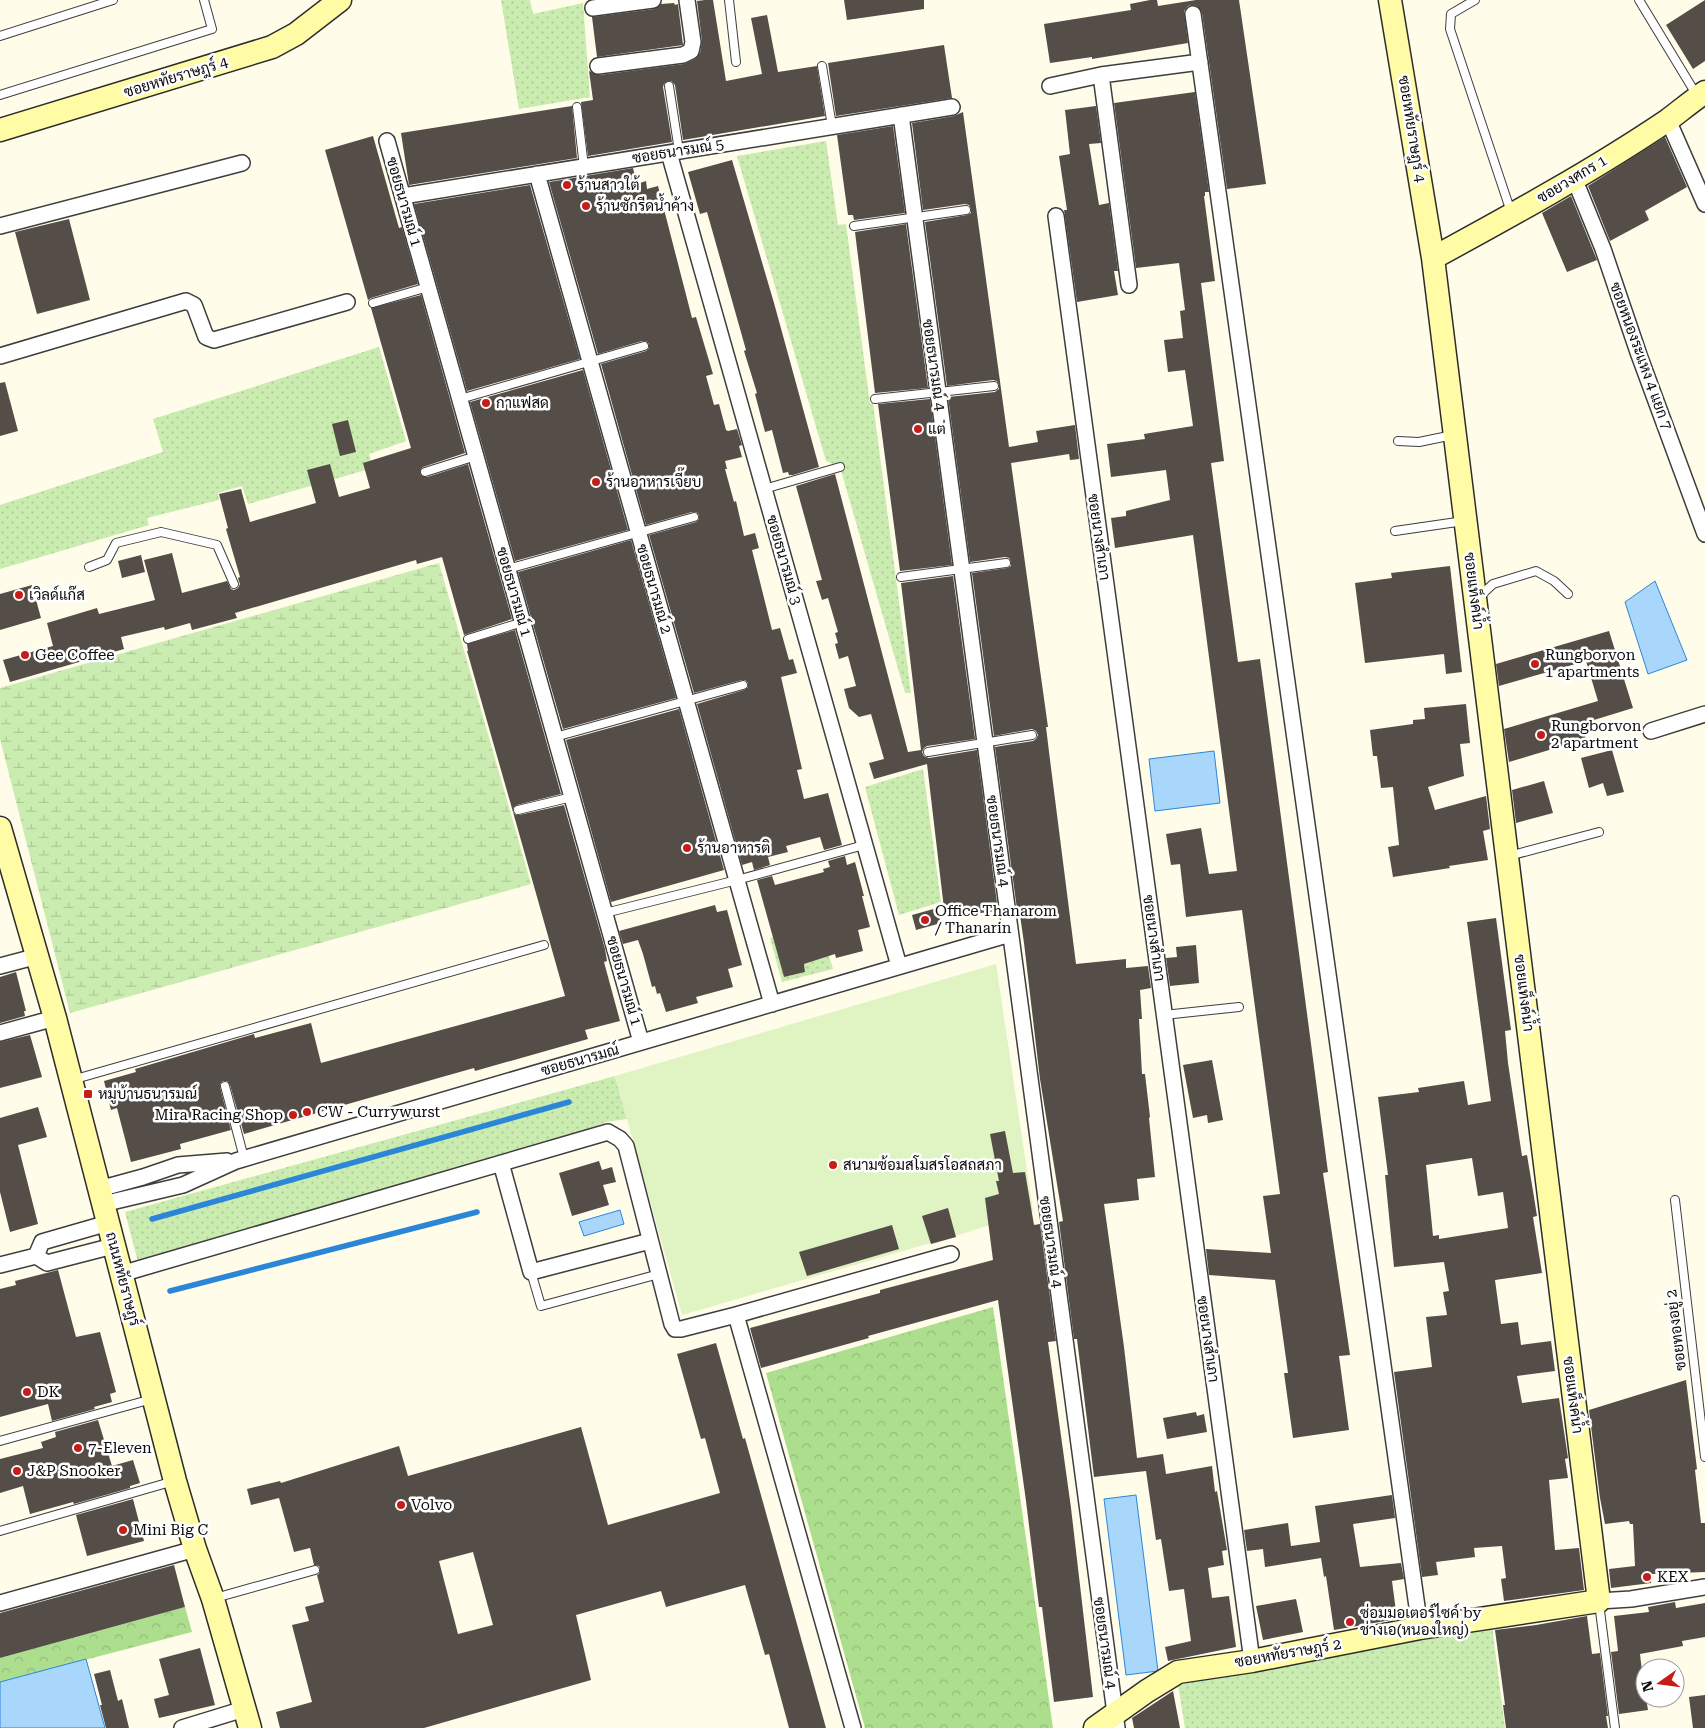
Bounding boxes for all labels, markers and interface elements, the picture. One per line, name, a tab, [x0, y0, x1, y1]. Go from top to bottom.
street label: ซอยหทัยราษฎร์ 4	[121, 51, 231, 102]
street label: ซอยหทัยราษฎร์ 4	[1394, 74, 1430, 184]
street label: ซอยธนารมณ์ 5	[631, 134, 725, 167]
street label: ซอยวงศกร 1	[1534, 151, 1610, 207]
street label: ซอยธนารมณ์ 1	[383, 155, 426, 249]
place label: ร้านสาวใต้	[577, 175, 640, 194]
marker: ร้านสาวใต้	[561, 179, 573, 191]
place label: ร้านซักรีดน้ำค้าง	[596, 193, 694, 215]
marker: ร้านซักรีดน้ำค้าง	[580, 200, 592, 212]
street label: ซอยหนองระแหง 4 แยก 7	[1606, 280, 1676, 432]
street label: ซอยธนารมณ์ 4	[919, 318, 950, 413]
place label: กาแฟสด	[496, 394, 549, 412]
marker: กาแฟสด	[480, 397, 492, 409]
place label: แต่	[928, 419, 946, 438]
marker: แต่	[912, 423, 924, 435]
place label: ร้านอาหารเจี๊ยบ	[606, 467, 702, 491]
marker: ร้านอาหารเจี๊ยบ	[590, 476, 602, 488]
street label: ซอยนางสำเภา	[1084, 492, 1114, 582]
street label: ซอยธนารมณ์ 3	[763, 513, 806, 607]
street label: ซอยธนารมณ์ 2	[633, 542, 676, 636]
street label: ซอยธนารมณ์ 1	[493, 545, 536, 639]
street label: ซอยแท็งค์น้ำ	[1460, 551, 1492, 631]
place label: เวิลด์แก๊ส	[29, 585, 85, 604]
marker: เวิลด์แก๊ส	[13, 589, 25, 601]
place label: Gee Coffee	[35, 646, 115, 664]
place label: Rungborvon 1 apartments	[1545, 646, 1639, 681]
marker: Gee Coffee	[19, 649, 31, 661]
marker: Rungborvon 1 apartments	[1529, 658, 1541, 670]
place label: Rungborvon 2 apartment	[1551, 717, 1642, 752]
marker: Rungborvon 2 apartment	[1535, 729, 1547, 741]
street label: ซอยธนารมณ์ 4	[983, 794, 1014, 889]
place label: ร้านอาหารติ	[697, 838, 770, 857]
marker: ร้านอาหารติ	[681, 842, 693, 854]
street label: ซอยนางสำเภา	[1139, 893, 1169, 983]
place label: Office Thanarom / Thanarin	[934, 902, 1057, 937]
marker: Office Thanarom / Thanarin	[919, 914, 931, 926]
street label: ซอยธนารมณ์ 1	[603, 934, 646, 1028]
street label: ซอยแท็งค์น้ำ	[1510, 953, 1542, 1033]
street label: ซอยธนารมณ์	[539, 1039, 621, 1080]
place label: หมู่บ้านธนารมณ์	[98, 1084, 197, 1104]
marker: หมู่บ้านธนารมณ์	[82, 1088, 94, 1100]
place label: CW - Currywurst	[317, 1103, 441, 1121]
place label: Mira Racing Shop	[155, 1106, 283, 1124]
marker: CW - Currywurst	[301, 1106, 313, 1118]
marker: Mira Racing Shop	[287, 1109, 299, 1121]
place label: สนามซ้อมสโมสรโอสถสภา	[843, 1155, 1002, 1174]
marker: สนามซ้อมสโมสรโอสถสภา	[827, 1159, 839, 1171]
street label: ซอยธนารมณ์ 4	[1036, 1195, 1067, 1290]
street label: ถนนหทัยราษฎร์	[101, 1230, 145, 1328]
street label: ซอยทองอยู่ 2	[1661, 1288, 1691, 1372]
street label: ซอยนางสำเภา	[1193, 1294, 1223, 1384]
street label: ซอยแท็งค์น้ำ	[1559, 1355, 1591, 1435]
place label: DK	[37, 1383, 60, 1401]
marker: DK	[21, 1386, 33, 1398]
place label: 7-Eleven	[88, 1439, 152, 1457]
marker: 7-Eleven	[72, 1442, 84, 1454]
place label: J&P Snooker	[27, 1462, 120, 1480]
marker: J&P Snooker	[11, 1465, 23, 1477]
place label: Volvo	[411, 1496, 452, 1514]
marker: Volvo	[395, 1499, 407, 1511]
place label: Mini Big C	[133, 1521, 208, 1539]
marker: Mini Big C	[117, 1524, 129, 1536]
place label: KEX	[1657, 1568, 1689, 1586]
marker: KEX	[1641, 1571, 1653, 1583]
street label: ซอยธนารมณ์ 4	[1090, 1596, 1121, 1691]
place label: ซ่อมมอเตอร์ไซค์ by ช่างเอ(หนองใหญ่)	[1360, 1603, 1481, 1639]
marker: ซ่อมมอเตอร์ไซค์ by ช่างเอ(หนองใหญ่)	[1344, 1616, 1356, 1628]
street label: ซอยหทัยราษฎร์ 2	[1233, 1634, 1343, 1672]
north arrow	[1635, 1658, 1685, 1708]
text: N	[1638, 1679, 1656, 1693]

